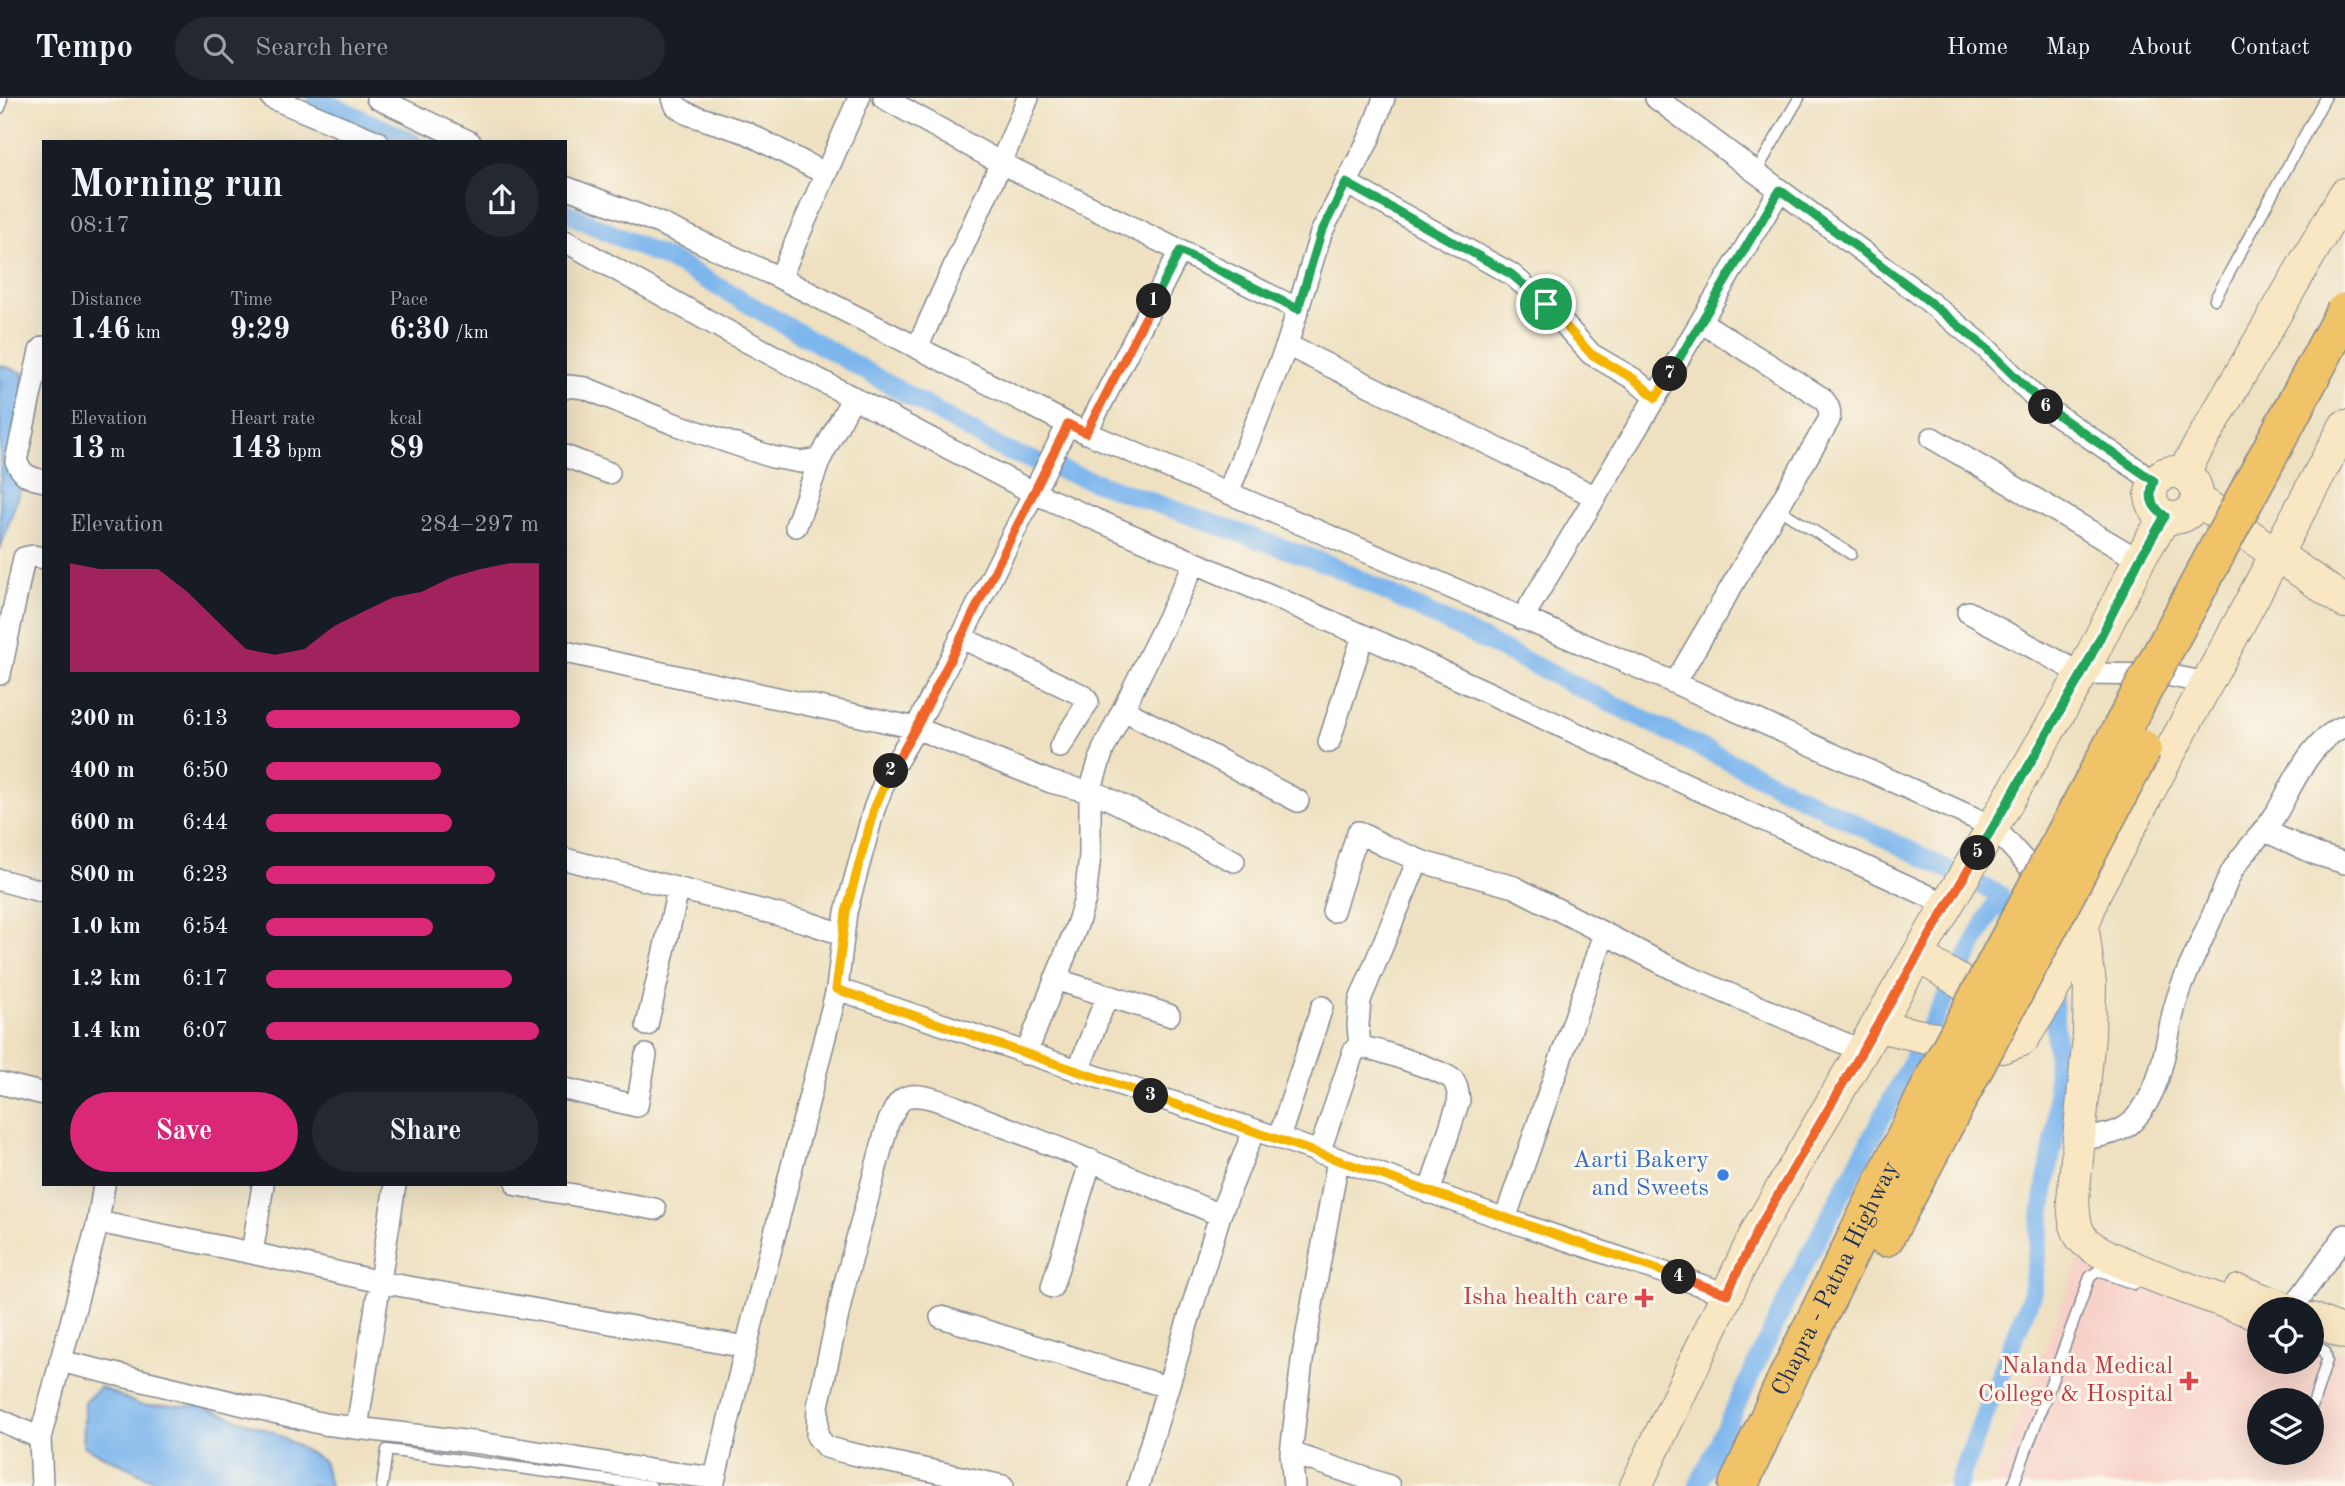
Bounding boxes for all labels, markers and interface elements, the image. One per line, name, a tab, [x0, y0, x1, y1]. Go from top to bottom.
search box	[175, 17, 665, 80]
icon: search	[199, 29, 237, 67]
text: Tempo	[35, 32, 133, 65]
text: Search here	[255, 35, 388, 61]
text: Home	[1947, 36, 2008, 60]
text: Map	[2046, 36, 2090, 60]
text: About	[2128, 36, 2192, 60]
text: Contact	[2230, 36, 2310, 60]
button: share	[465, 163, 539, 237]
text: Morning run	[70, 167, 283, 205]
text: 08:17	[70, 214, 130, 237]
pin	[1516, 274, 1576, 334]
pin: 1	[1136, 284, 1172, 318]
icon: arrive	[1527, 285, 1565, 323]
text: Distance	[70, 291, 142, 310]
text: Time	[230, 291, 272, 310]
text: Pace	[389, 291, 428, 310]
text: 1	[1148, 291, 1159, 310]
text: 1.46	[70, 315, 131, 345]
text: 9:29	[230, 315, 290, 345]
text: 6:30	[389, 315, 450, 345]
text: km	[131, 324, 161, 343]
text: /km	[450, 324, 489, 343]
pin: 7	[1652, 356, 1688, 392]
text: 7	[1664, 364, 1675, 383]
pin: 6	[2028, 390, 2064, 424]
text: 6	[2040, 397, 2051, 416]
text: Elevation	[70, 410, 147, 429]
text: Heart rate	[230, 410, 315, 429]
text: kcal	[389, 410, 422, 429]
text: 13	[70, 434, 105, 464]
text: 143	[230, 434, 282, 464]
text: 89	[389, 434, 424, 464]
text: m	[105, 443, 125, 462]
text: bpm	[282, 443, 322, 462]
text: Elevation	[70, 513, 164, 536]
text: 284–297 m	[420, 513, 539, 536]
text: 200 m	[70, 707, 135, 730]
text: 6:13	[182, 707, 228, 730]
pin: 2	[874, 754, 908, 788]
text: 400 m	[70, 759, 135, 782]
text: 6:50	[182, 759, 228, 782]
text: 2	[885, 761, 896, 780]
text: 600 m	[70, 811, 135, 834]
text: 6:44	[182, 811, 228, 834]
pin: 5	[1960, 836, 1996, 870]
text: 5	[1972, 843, 1983, 862]
text: 800 m	[70, 863, 135, 886]
text: 6:23	[182, 863, 228, 886]
text: 1.0 km	[70, 915, 141, 938]
text: 6:54	[182, 915, 228, 938]
text: 1.2 km	[70, 967, 141, 990]
text: 6:17	[182, 967, 228, 990]
text: 1.4 km	[70, 1019, 141, 1042]
text: 6:07	[182, 1019, 228, 1042]
pin: 3	[1134, 1079, 1168, 1114]
text: 3	[1145, 1086, 1156, 1105]
button: Save	[70, 1092, 298, 1172]
button: Share	[312, 1092, 539, 1172]
place label: Aarti Bakery and Sweets	[1573, 1149, 1709, 1201]
street label: Chapra - Patna Highway	[1769, 1158, 1904, 1400]
marker: Aarti Bakery and Sweets	[1715, 1167, 1731, 1183]
pin: 4	[1662, 1260, 1696, 1294]
text: 4	[1673, 1267, 1684, 1286]
place label: Isha health care	[1463, 1286, 1628, 1310]
marker: Isha health care	[1634, 1288, 1654, 1308]
map controls	[2247, 1297, 2324, 1465]
button: locate	[2247, 1297, 2324, 1374]
place label: Nalanda Medical College & Hospital	[1978, 1355, 2173, 1407]
marker: Nalanda Medical College & Hospital	[2179, 1371, 2199, 1391]
button: layers	[2247, 1388, 2324, 1465]

